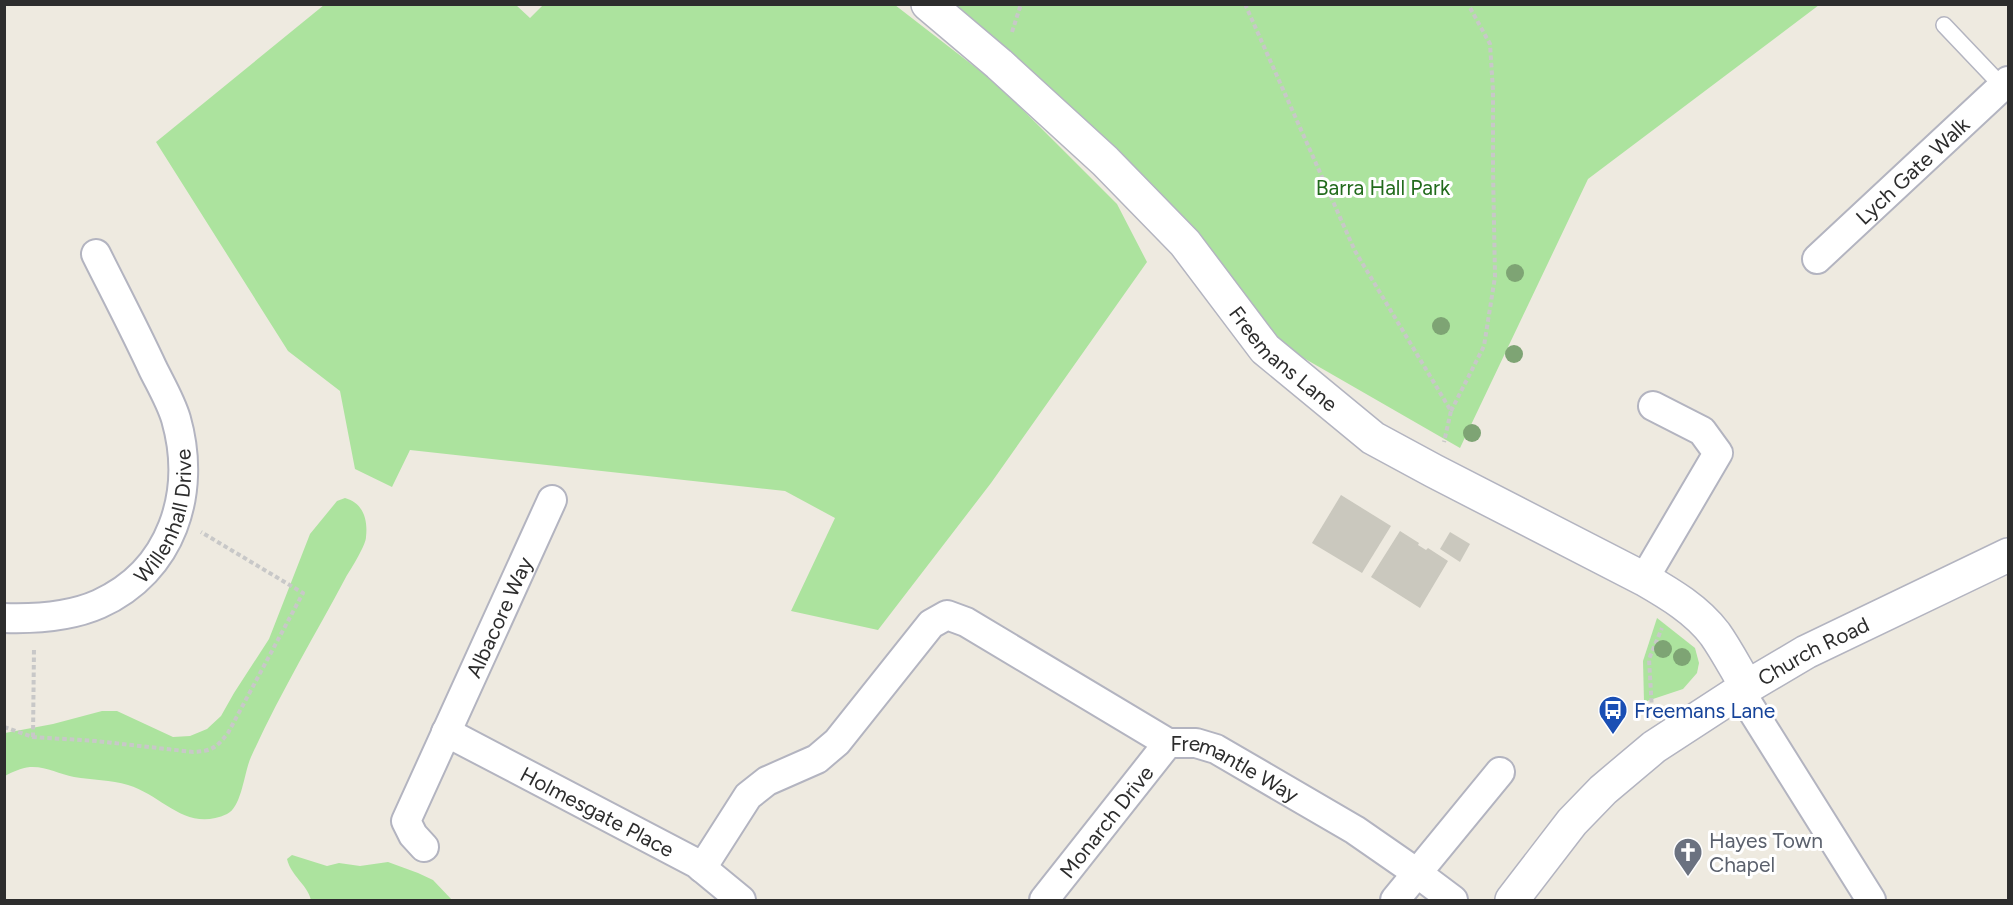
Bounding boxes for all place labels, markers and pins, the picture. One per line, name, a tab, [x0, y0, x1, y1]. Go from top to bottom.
bus stop icon: Freemans Lane	[1597, 694, 1629, 736]
place label: Freemans Lane	[1634, 698, 1775, 723]
place label: Hayes Town Chapel	[1709, 828, 1823, 877]
church icon: Hayes Town Chapel	[1672, 836, 1704, 878]

